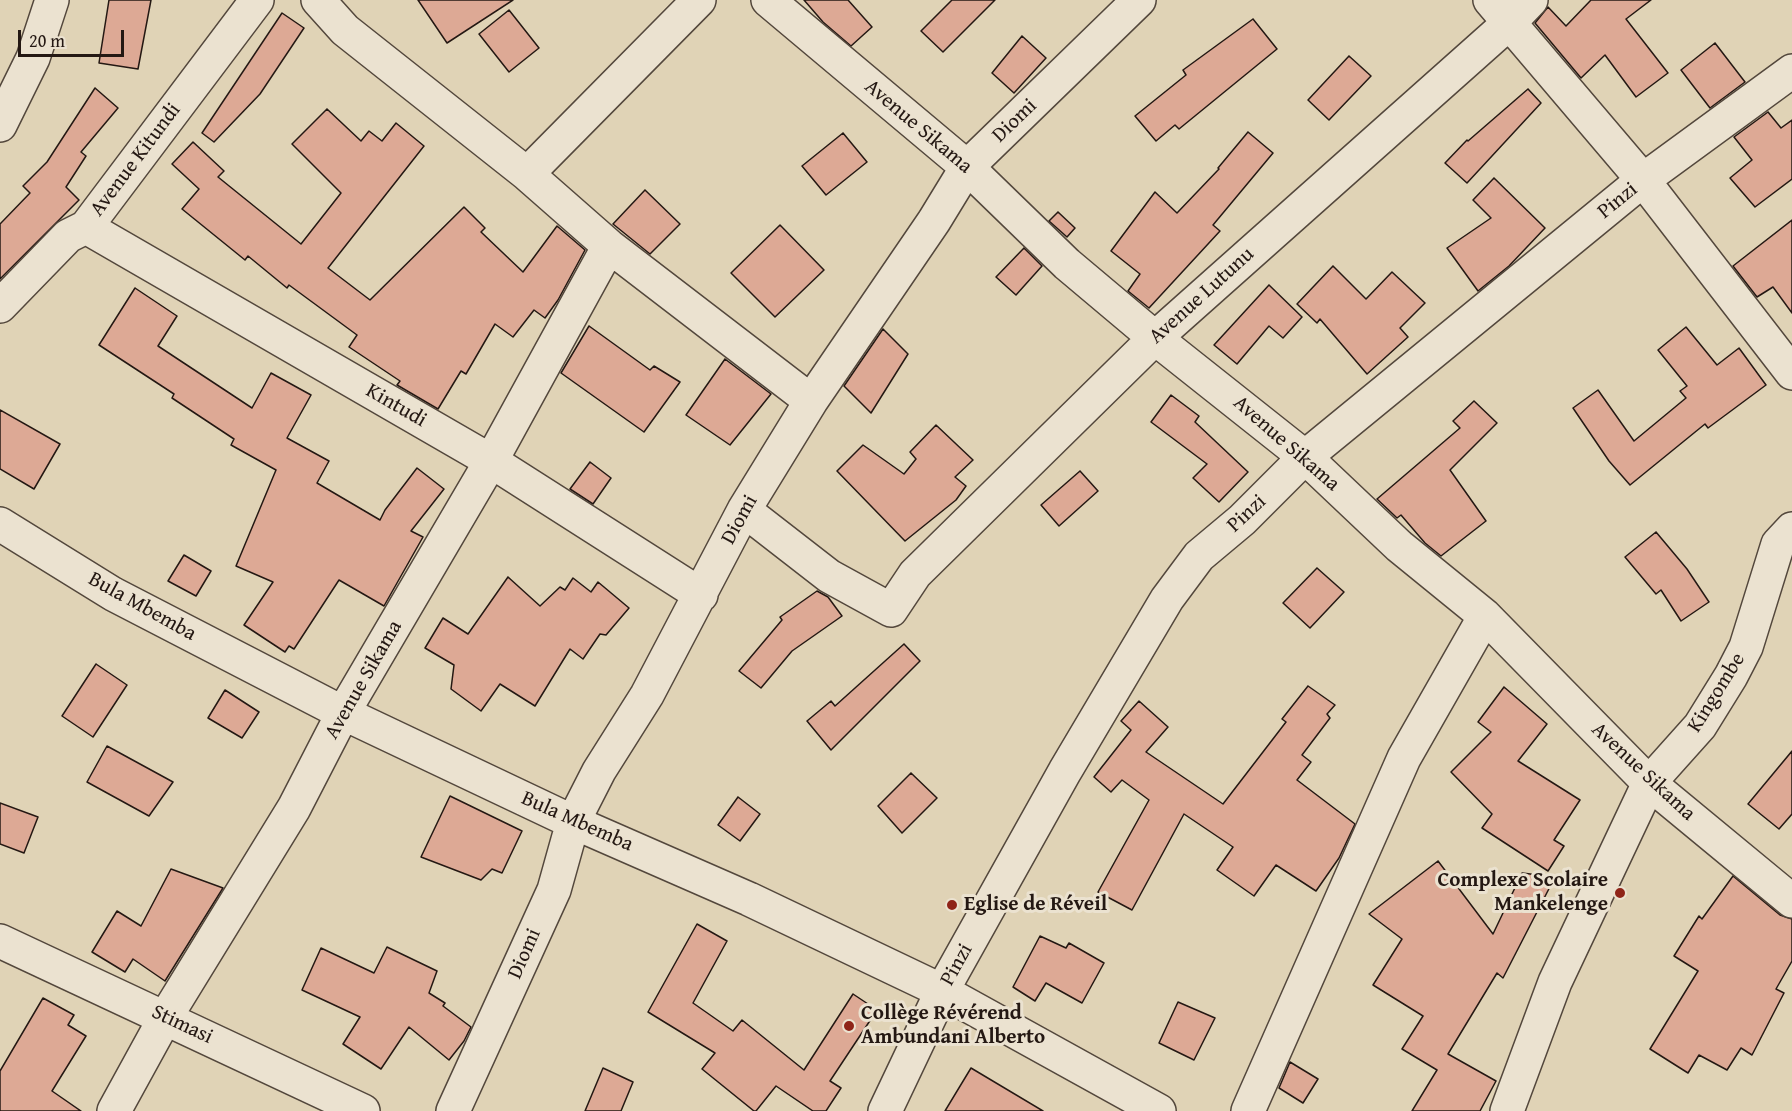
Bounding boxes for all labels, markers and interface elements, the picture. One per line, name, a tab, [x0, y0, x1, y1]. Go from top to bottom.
scale bar	[21, 18, 128, 56]
text: 20 m	[29, 27, 65, 54]
street label: Avenue Sikama	[859, 75, 977, 179]
street label: Diomi	[987, 94, 1043, 148]
street label: Avenue Kitundi	[85, 98, 187, 222]
street label: Pinzi	[1593, 177, 1643, 225]
street label: Avenue Lutunu	[1144, 242, 1260, 350]
street label: Kintudi	[361, 379, 431, 433]
street label: Avenue Sikama	[1228, 391, 1344, 497]
street label: Pinzi	[1222, 490, 1272, 538]
street label: Diomi	[716, 491, 764, 549]
street label: Bula Mbemba	[84, 567, 200, 647]
street label: Avenue Sikama	[320, 616, 408, 744]
street label: Kingombe	[1683, 649, 1751, 737]
street label: Avenue Sikama	[1586, 717, 1700, 827]
street label: Bula Mbemba	[517, 786, 637, 858]
place label: Complexe Scolaire Mankelenge	[1437, 868, 1608, 918]
marker: Complexe Scolaire Mankelenge	[1613, 886, 1627, 900]
place label: Eglise de Réveil	[964, 892, 1107, 918]
marker: Eglise de Réveil	[945, 898, 959, 912]
street label: Diomi	[503, 925, 547, 983]
street label: Pinzi	[935, 940, 979, 990]
street label: Stimasi	[147, 1000, 217, 1050]
place label: Collège Révérend Ambundani Alberto	[861, 1001, 1045, 1051]
marker: Collège Révérend Ambundani Alberto	[842, 1019, 856, 1033]

